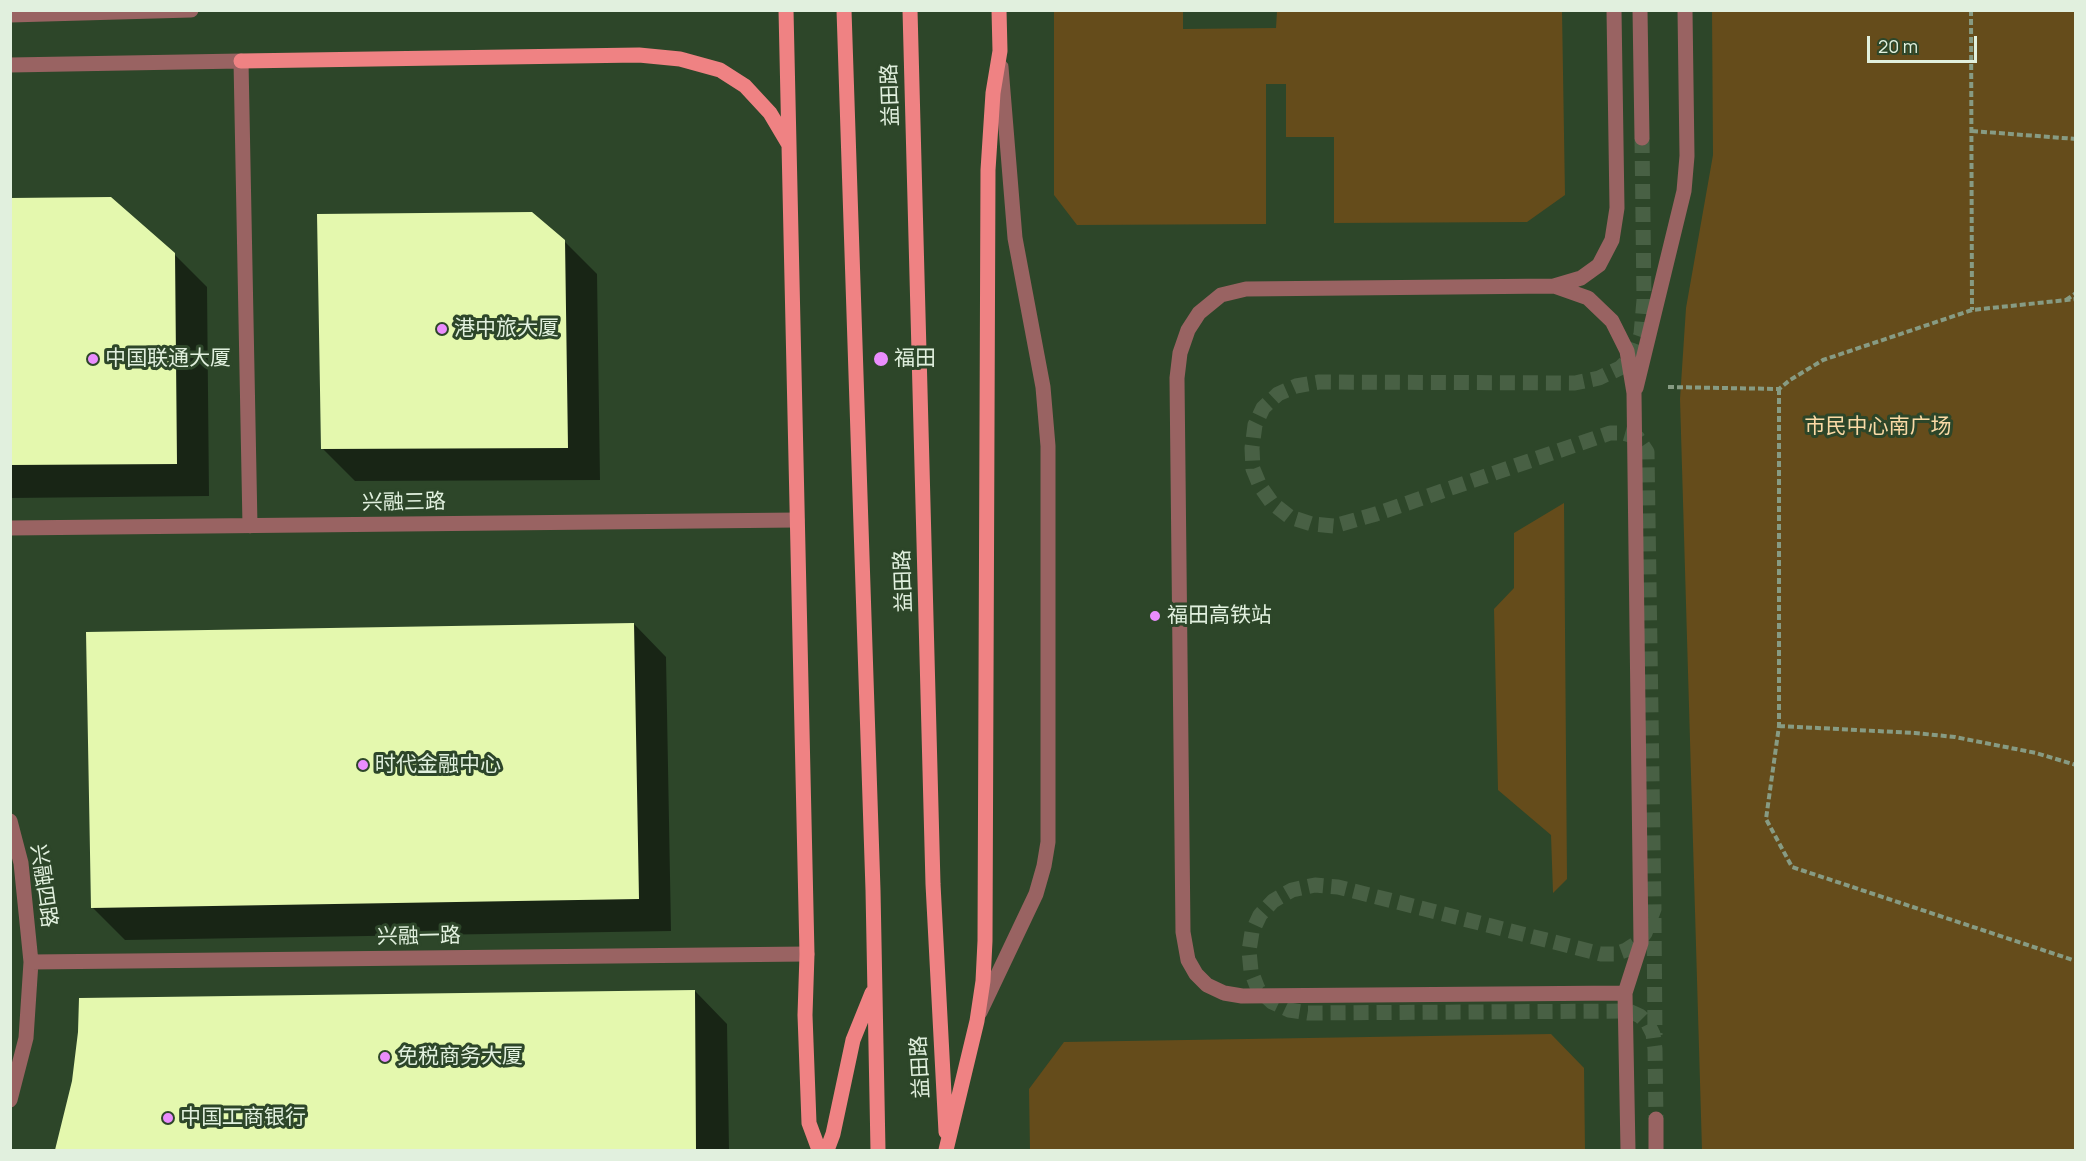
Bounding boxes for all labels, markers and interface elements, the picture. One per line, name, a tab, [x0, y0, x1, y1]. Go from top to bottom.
scale bar	[1870, 24, 1980, 62]
text: 20 m	[1878, 34, 1918, 58]
street label: 益田路	[877, 63, 905, 127]
place label: 港中旅大厦	[454, 316, 559, 342]
marker: 港中旅大厦	[435, 322, 449, 336]
place label: 中国联通大厦	[105, 346, 231, 372]
place label: 福田	[894, 346, 936, 372]
marker: 福田	[872, 350, 890, 368]
marker: 中国联通大厦	[86, 352, 100, 366]
park label: 市民中心南广场	[1805, 414, 1951, 440]
street label: 兴融三路	[362, 490, 446, 516]
street label: 益田路	[890, 549, 918, 613]
place label: 福田高铁站	[1167, 603, 1272, 629]
marker: 福田高铁站	[1148, 609, 1162, 623]
place label: 时代金融中心	[375, 752, 501, 778]
marker: 时代金融中心	[356, 758, 370, 772]
street label: 兴融四路	[25, 843, 61, 929]
street label: 兴融一路	[377, 924, 461, 950]
street label: 益田路	[907, 1035, 935, 1099]
place label: 免税商务大厦	[397, 1044, 523, 1070]
marker: 免税商务大厦	[378, 1050, 392, 1064]
place label: 中国工商银行	[180, 1105, 306, 1131]
marker: 中国工商银行	[161, 1111, 175, 1125]

